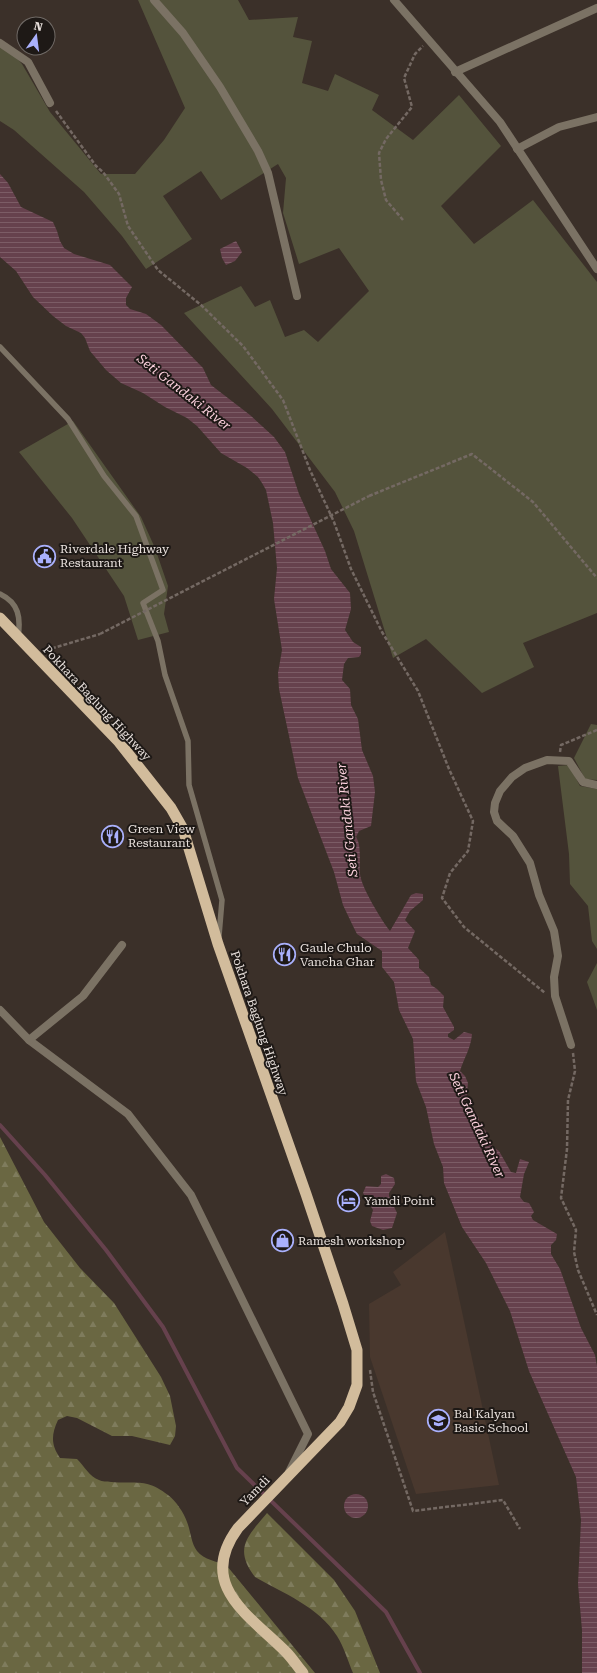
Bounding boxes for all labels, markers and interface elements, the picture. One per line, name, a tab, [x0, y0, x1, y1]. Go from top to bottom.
north arrow	[16, 16, 56, 56]
text: N	[33, 19, 44, 34]
water label: Seti Gandaki River	[133, 350, 234, 434]
place label: Riverdale Highway Restaurant	[60, 542, 170, 570]
public building icon: Riverdale Highway Restaurant	[31, 543, 57, 569]
street label: Pokhara Baglung Highway	[40, 643, 155, 764]
water label: Seti Gandaki River	[333, 762, 361, 879]
place label: Green View Restaurant	[128, 822, 195, 850]
restaurant icon: Green View Restaurant	[100, 823, 126, 849]
place label: Gaule Chulo Vancha Ghar	[300, 941, 374, 969]
restaurant icon: Gaule Chulo Vancha Ghar	[272, 942, 298, 968]
street label: Pokhara Baglung Highway	[228, 949, 291, 1098]
water label: Seti Gandaki River	[446, 1069, 508, 1181]
hotel icon: Yamdi Point	[335, 1188, 361, 1214]
place label: Yamdi Point	[364, 1194, 435, 1208]
shop icon: Ramesh workshop	[270, 1228, 296, 1254]
place label: Ramesh workshop	[298, 1234, 405, 1248]
place label: Bal Kalyan Basic School	[454, 1407, 529, 1435]
school or university icon: Bal Kalyan Basic School	[426, 1408, 452, 1434]
street label: Yamdi	[237, 1473, 273, 1509]

